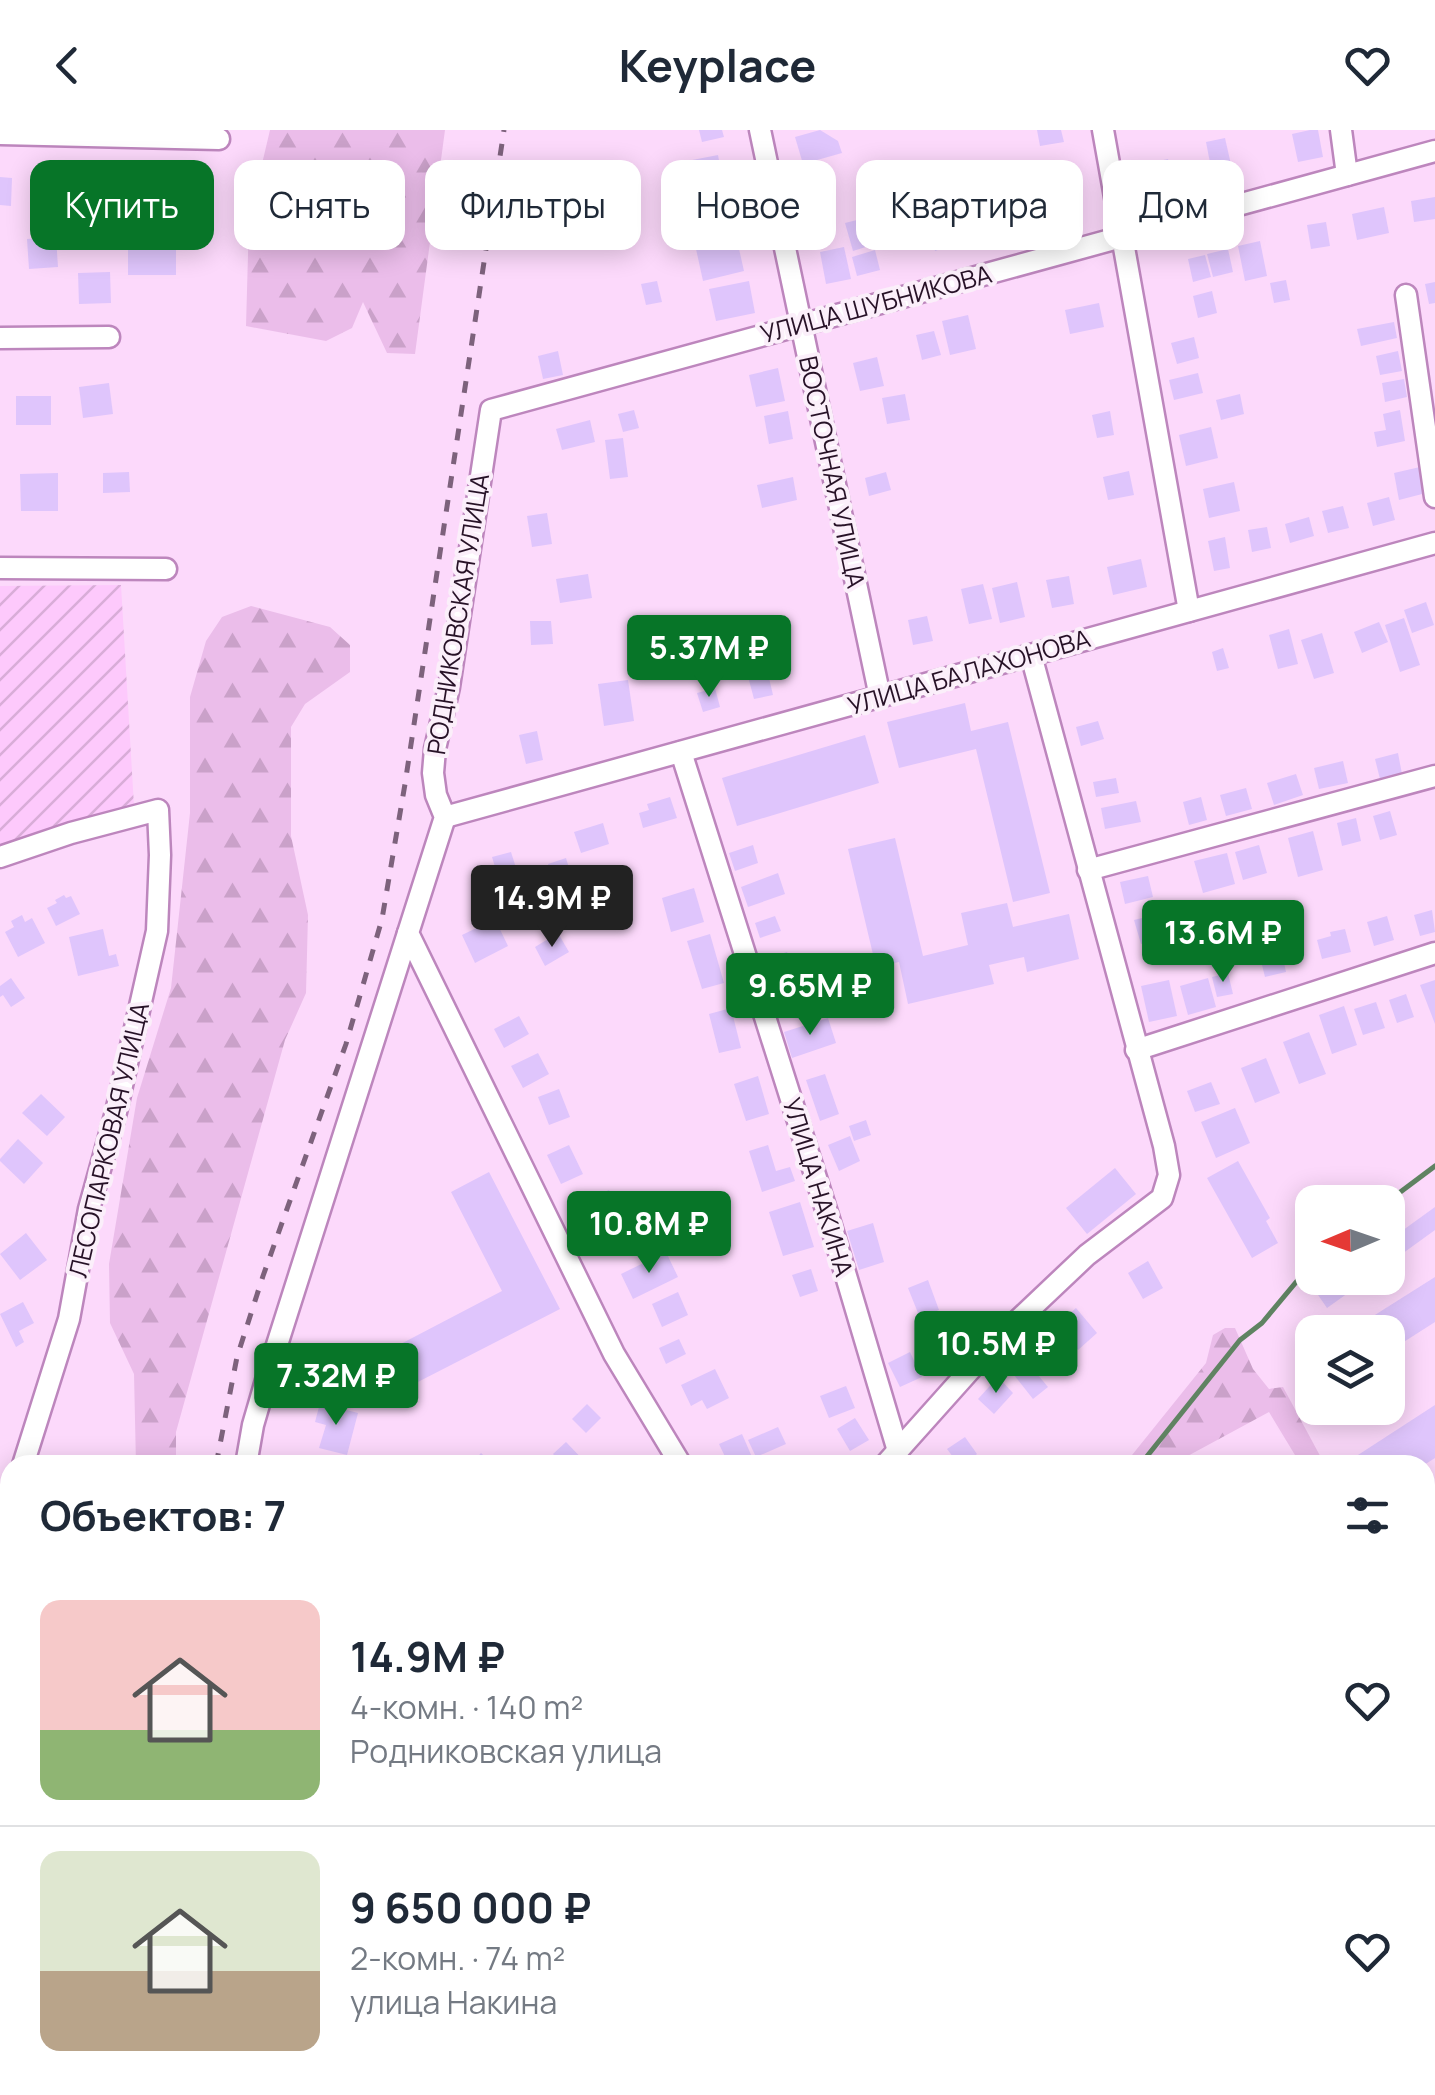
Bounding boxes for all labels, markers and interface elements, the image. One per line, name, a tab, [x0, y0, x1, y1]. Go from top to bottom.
text: Keyplace	[619, 34, 816, 96]
icon: back	[40, 38, 95, 93]
icon: heart	[1340, 38, 1395, 93]
chip: Купить	[30, 160, 214, 250]
chip: Снять	[234, 160, 405, 250]
chip: Фильтры	[425, 160, 641, 250]
chip: Новое	[661, 160, 836, 250]
chip: Квартира	[856, 160, 1083, 250]
chip: Дом	[1103, 160, 1244, 250]
street label: УЛИЦА ШУБНИКОВА	[756, 256, 995, 351]
street label: ВОСТОЧНАЯ УЛИЦА	[791, 353, 874, 591]
street label: РОДНИКОВСКАЯ УЛИЦА	[418, 471, 497, 757]
pin: 5.37M ₽	[617, 615, 801, 700]
street label: УЛИЦА БАЛАХОНОВА	[844, 620, 1094, 723]
text: 5.37M ₽	[649, 625, 769, 669]
pin: 14.9M ₽	[460, 865, 644, 950]
text: 14.9M ₽	[493, 875, 611, 919]
pin: 13.6M ₽	[1131, 900, 1315, 985]
text: 13.6M ₽	[1164, 910, 1282, 954]
pin: 9.65M ₽	[718, 953, 902, 1038]
text: 9.65M ₽	[748, 963, 872, 1007]
street label: ЛЕСОПАРКОВАЯ УЛИЦА	[60, 999, 157, 1281]
street label: УЛИЦА НАКИНА	[775, 1093, 862, 1281]
north arrow	[1295, 1185, 1405, 1295]
map controls	[1295, 1185, 1405, 1425]
pin: 10.8M ₽	[557, 1191, 741, 1276]
text: 10.8M ₽	[589, 1201, 709, 1245]
pin: 10.5M ₽	[904, 1311, 1088, 1396]
button: layers	[1295, 1315, 1405, 1425]
text: 10.5M ₽	[936, 1321, 1056, 1365]
pin: 7.32M ₽	[244, 1343, 428, 1428]
text: 7.32M ₽	[276, 1353, 396, 1397]
text: Объектов: 7	[40, 1486, 286, 1544]
icon: filters	[1340, 1488, 1395, 1543]
text: 14.9M ₽	[350, 1627, 505, 1685]
icon: home	[120, 1640, 240, 1760]
icon: heart	[1340, 1673, 1395, 1728]
text: 4-комн. · 140 m²	[350, 1685, 583, 1729]
text: Родниковская улица	[350, 1729, 662, 1773]
text: 9 650 000 ₽	[350, 1878, 591, 1936]
icon: home	[120, 1891, 240, 2011]
icon: heart	[1340, 1924, 1395, 1979]
text: 2-комн. · 74 m²	[350, 1936, 565, 1980]
text: улица Накина	[350, 1980, 557, 2024]

